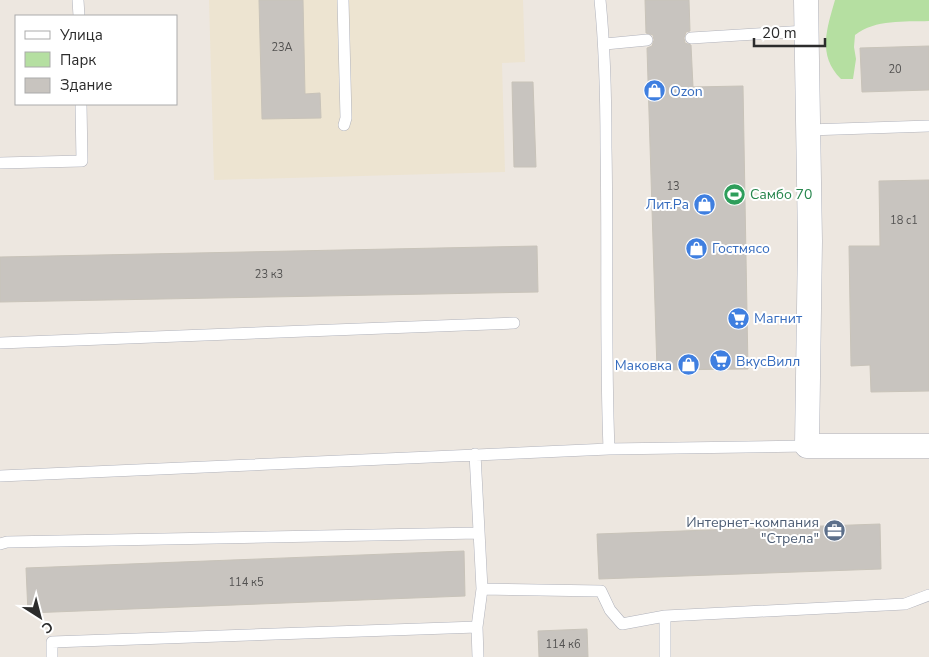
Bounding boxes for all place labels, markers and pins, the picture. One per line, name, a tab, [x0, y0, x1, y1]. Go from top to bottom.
shop icon: Ozon	[642, 79, 666, 103]
place label: Ozon	[670, 82, 703, 101]
sports icon: Самбо 70	[722, 182, 746, 206]
place label: Самбо 70	[750, 185, 812, 204]
shop icon: Лит.Ра	[693, 192, 717, 216]
place label: Лит.Ра	[646, 195, 689, 214]
shop icon: Гостмясо	[684, 236, 708, 260]
place label: Гостмясо	[712, 239, 770, 258]
supermarket icon: Магнит	[726, 306, 750, 330]
place label: Магнит	[754, 309, 803, 328]
supermarket icon: ВкусВилл	[708, 349, 732, 373]
place label: ВкусВилл	[736, 352, 800, 371]
shop icon: Маковка	[676, 353, 700, 377]
place label: Маковка	[615, 356, 672, 375]
place label: Интернет-компания "Стрела"	[686, 513, 819, 548]
office icon: Интернет-компания "Стрела"	[823, 518, 847, 542]

